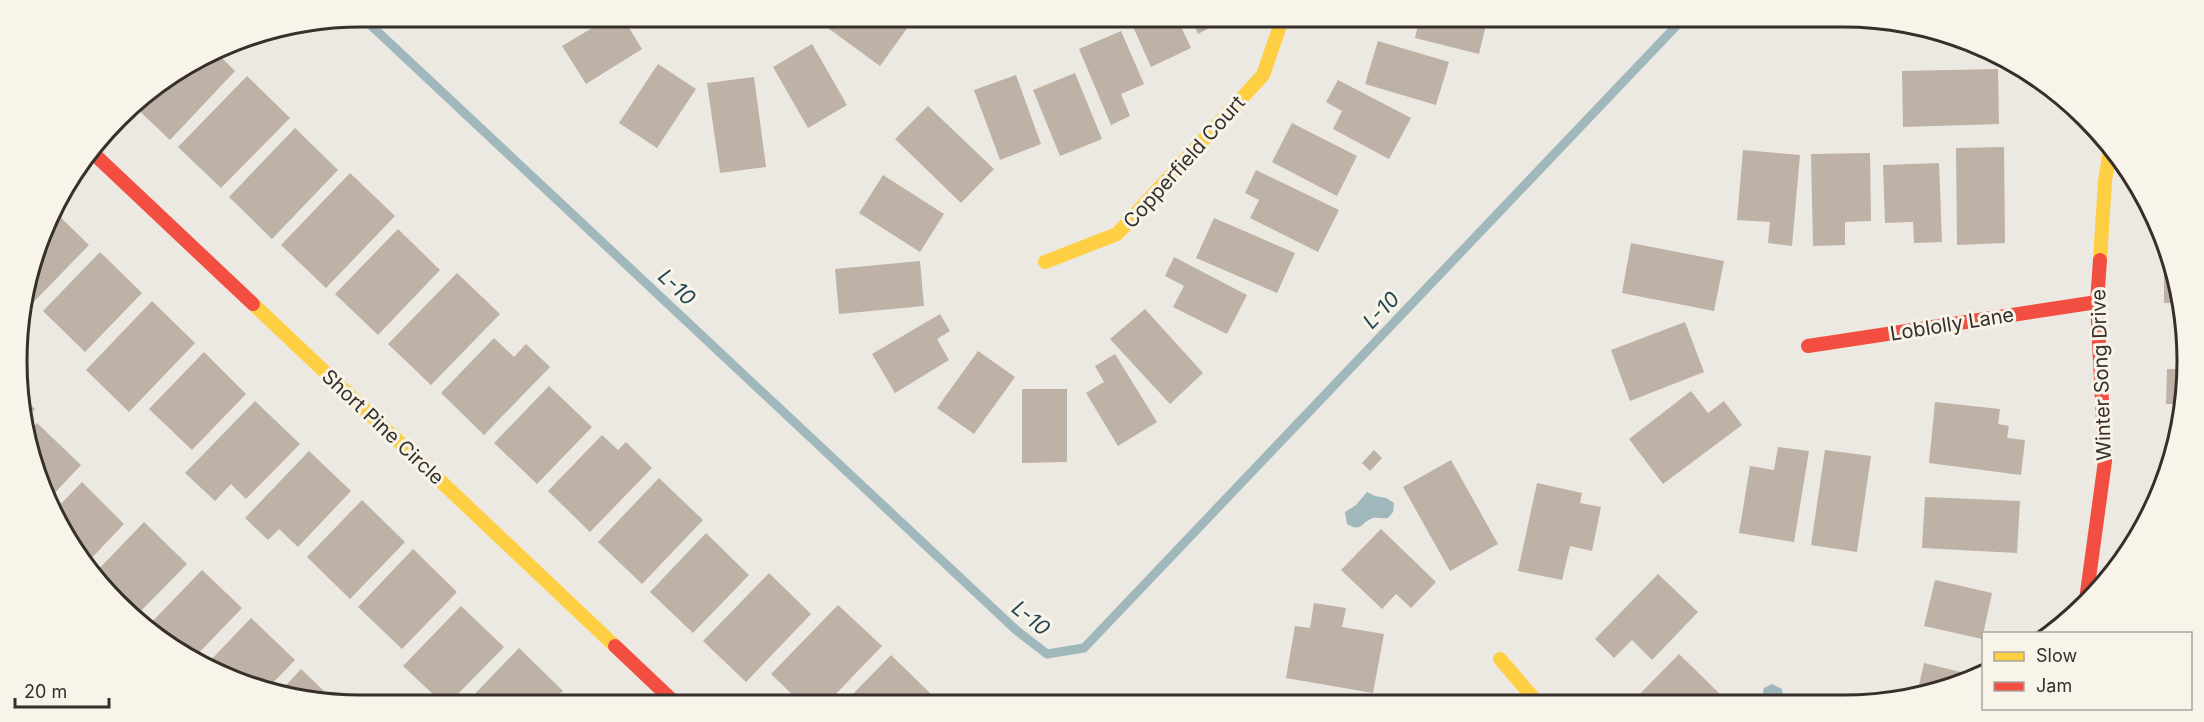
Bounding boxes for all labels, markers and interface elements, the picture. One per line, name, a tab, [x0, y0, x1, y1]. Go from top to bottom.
street label: Copperfield Court	[1118, 90, 1250, 233]
water label: L-10	[653, 264, 701, 311]
water label: L-10	[1358, 286, 1405, 334]
street label: Winter Song Drive	[2086, 289, 2116, 461]
street label: Loblolly Lane	[1888, 302, 2016, 346]
street label: Short Pine Circle	[317, 364, 449, 490]
water label: L-10	[1007, 595, 1056, 641]
legend	[1982, 632, 2192, 710]
text: Slow	[2036, 645, 2077, 666]
scale bar	[15, 671, 110, 709]
text: Jam	[2036, 675, 2072, 696]
text: 20 m	[24, 681, 67, 702]

